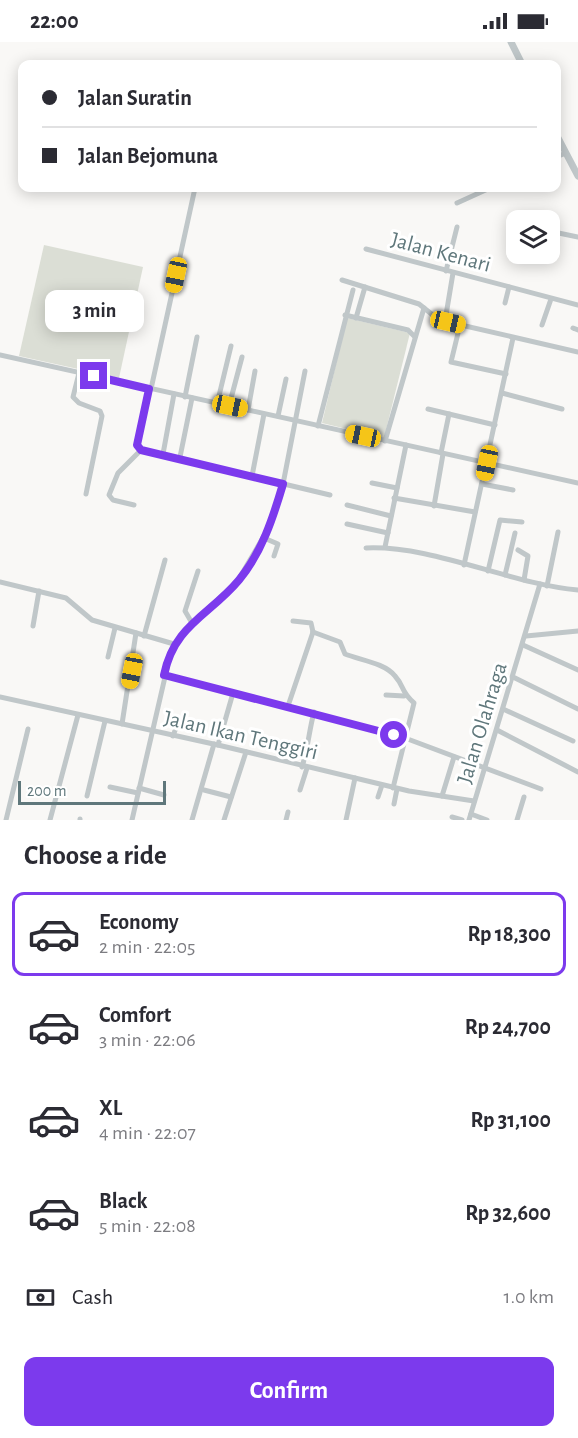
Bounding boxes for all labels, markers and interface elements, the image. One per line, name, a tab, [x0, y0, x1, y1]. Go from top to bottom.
text: 22:00	[30, 10, 79, 32]
text: Jalan Suratin	[78, 87, 192, 109]
text: Jalan Bejomuna	[78, 145, 218, 167]
map controls	[506, 210, 560, 264]
button: layers	[506, 210, 560, 264]
street label: Jalan Kenari	[389, 228, 493, 276]
car	[163, 256, 189, 294]
callout: 3 min	[44, 289, 144, 331]
text: 3 min	[73, 301, 116, 321]
car	[428, 309, 468, 335]
route end	[80, 362, 107, 389]
car	[211, 393, 249, 419]
car	[344, 423, 382, 449]
car	[474, 444, 500, 482]
car	[120, 652, 144, 690]
street label: Jalan Olahraga	[453, 660, 511, 786]
street label: Jalan Ikan Tenggiri	[162, 707, 320, 763]
route start	[380, 721, 407, 748]
scale bar	[18, 778, 166, 806]
text: 200 m	[27, 783, 67, 799]
text: Choose a ride	[24, 842, 167, 869]
icon: car	[27, 907, 81, 961]
text: Economy	[99, 911, 179, 933]
text: Rp 18,300	[468, 923, 551, 945]
text: 2 min · 22:05	[99, 937, 195, 957]
icon: car	[27, 1000, 81, 1054]
text: Comfort	[99, 1004, 171, 1026]
text: Rp 24,700	[465, 1016, 551, 1038]
text: 3 min · 22:06	[99, 1030, 196, 1050]
icon: car	[27, 1093, 81, 1147]
text: XL	[99, 1097, 122, 1119]
text: Rp 31,100	[470, 1109, 551, 1131]
text: 4 min · 22:07	[99, 1123, 196, 1143]
icon: car	[27, 1186, 81, 1240]
text: Black	[99, 1190, 147, 1212]
text: Rp 32,600	[465, 1202, 551, 1224]
text: 5 min · 22:08	[99, 1216, 196, 1236]
icon: cash	[24, 1281, 57, 1314]
text: Cash	[72, 1286, 113, 1308]
text: 1.0 km	[504, 1287, 554, 1307]
button: Confirm	[24, 1357, 554, 1426]

